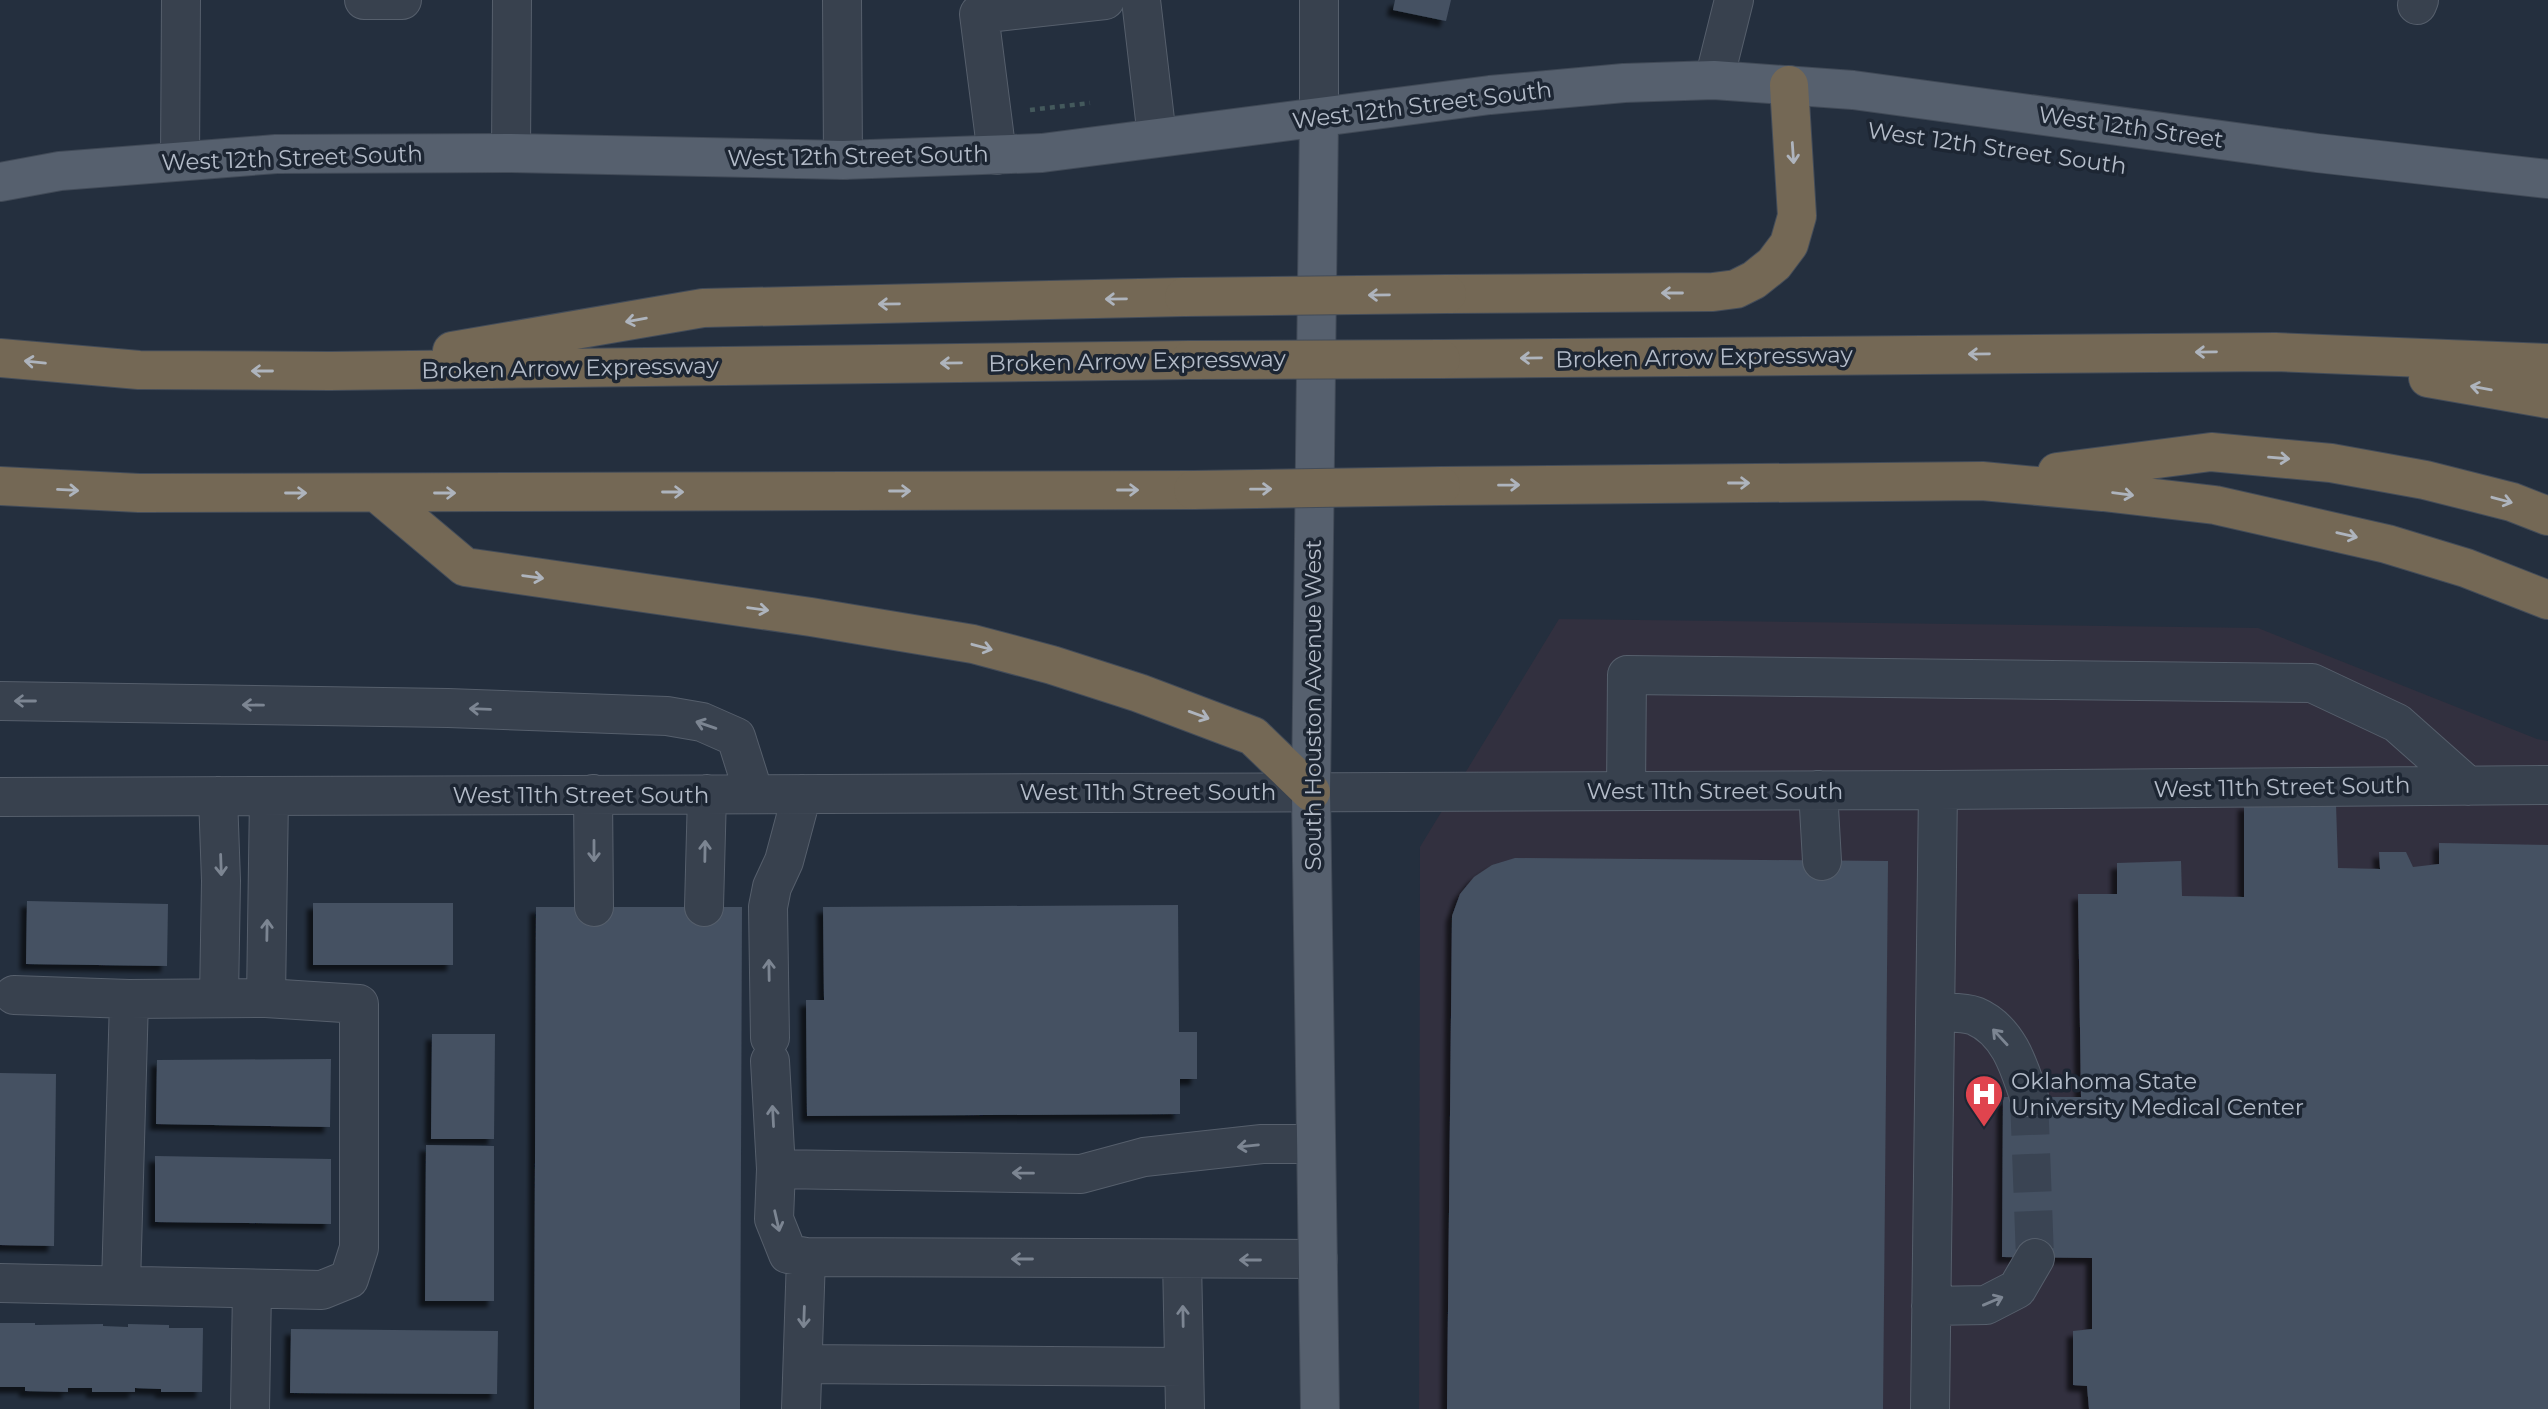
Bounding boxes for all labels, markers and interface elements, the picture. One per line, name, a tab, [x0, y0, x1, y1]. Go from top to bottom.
street label: West 12th Street South	[1291, 75, 1553, 135]
street label: West 12th Street	[2037, 100, 2225, 154]
street label: West 12th Street South	[1866, 116, 2128, 180]
street label: West 12th Street South	[161, 139, 423, 177]
street label: West 12th Street South	[727, 140, 989, 172]
one-way arrow	[1787, 141, 1800, 164]
one-way arrow	[1660, 286, 1683, 299]
one-way arrow	[1367, 288, 1390, 302]
one-way arrow	[1105, 292, 1128, 305]
one-way arrow	[878, 297, 901, 311]
one-way arrow	[625, 314, 648, 327]
street label: Broken Arrow Expressway	[1555, 340, 1854, 374]
street label: Broken Arrow Expressway	[988, 344, 1287, 378]
one-way arrow	[2195, 345, 2218, 359]
one-way arrow	[1968, 347, 1991, 361]
street label: Broken Arrow Expressway	[421, 351, 720, 385]
one-way arrow	[1520, 351, 1543, 365]
one-way arrow	[24, 355, 47, 368]
one-way arrow	[939, 356, 962, 370]
one-way arrow	[251, 364, 274, 378]
one-way arrow	[2470, 381, 2493, 394]
one-way arrow	[2267, 452, 2290, 465]
one-way arrow	[1727, 476, 1750, 489]
one-way arrow	[1497, 478, 1520, 492]
one-way arrow	[1249, 482, 1272, 495]
one-way arrow	[56, 483, 79, 496]
one-way arrow	[1116, 483, 1139, 497]
one-way arrow	[888, 484, 911, 497]
one-way arrow	[661, 485, 684, 498]
one-way arrow	[284, 486, 307, 500]
one-way arrow	[433, 486, 456, 500]
one-way arrow	[2112, 487, 2134, 500]
one-way arrow	[2490, 494, 2513, 507]
one-way arrow	[2335, 528, 2358, 542]
street label: South Houston Avenue West	[1299, 539, 1327, 871]
one-way arrow	[521, 570, 544, 583]
one-way arrow	[746, 603, 769, 616]
one-way arrow	[971, 641, 993, 654]
one-way arrow	[14, 694, 37, 708]
one-way arrow	[242, 698, 265, 711]
one-way arrow	[469, 703, 492, 716]
one-way arrow	[1188, 710, 1210, 722]
one-way arrow	[696, 718, 718, 730]
street label: West 11th Street South	[2153, 771, 2411, 803]
street label: West 11th Street South	[1587, 777, 1843, 805]
street label: West 11th Street South	[1020, 778, 1276, 806]
street label: West 11th Street South	[453, 781, 709, 809]
one-way arrow	[587, 839, 601, 862]
one-way arrow	[699, 840, 712, 863]
one-way arrow	[214, 853, 227, 876]
one-way arrow	[260, 919, 274, 942]
one-way arrow	[762, 958, 776, 981]
one-way arrow	[1991, 1028, 2008, 1045]
place label: Oklahoma State University Medical Center	[2011, 1067, 2304, 1121]
hospital icon: Oklahoma State University Medical Center	[1963, 1073, 2005, 1128]
one-way arrow	[766, 1104, 779, 1127]
one-way arrow	[1237, 1139, 1260, 1152]
one-way arrow	[1012, 1166, 1035, 1180]
one-way arrow	[772, 1210, 785, 1232]
one-way arrow	[1011, 1252, 1034, 1266]
one-way arrow	[1238, 1253, 1261, 1267]
one-way arrow	[1982, 1293, 2003, 1306]
one-way arrow	[1176, 1305, 1190, 1328]
one-way arrow	[797, 1306, 811, 1329]

